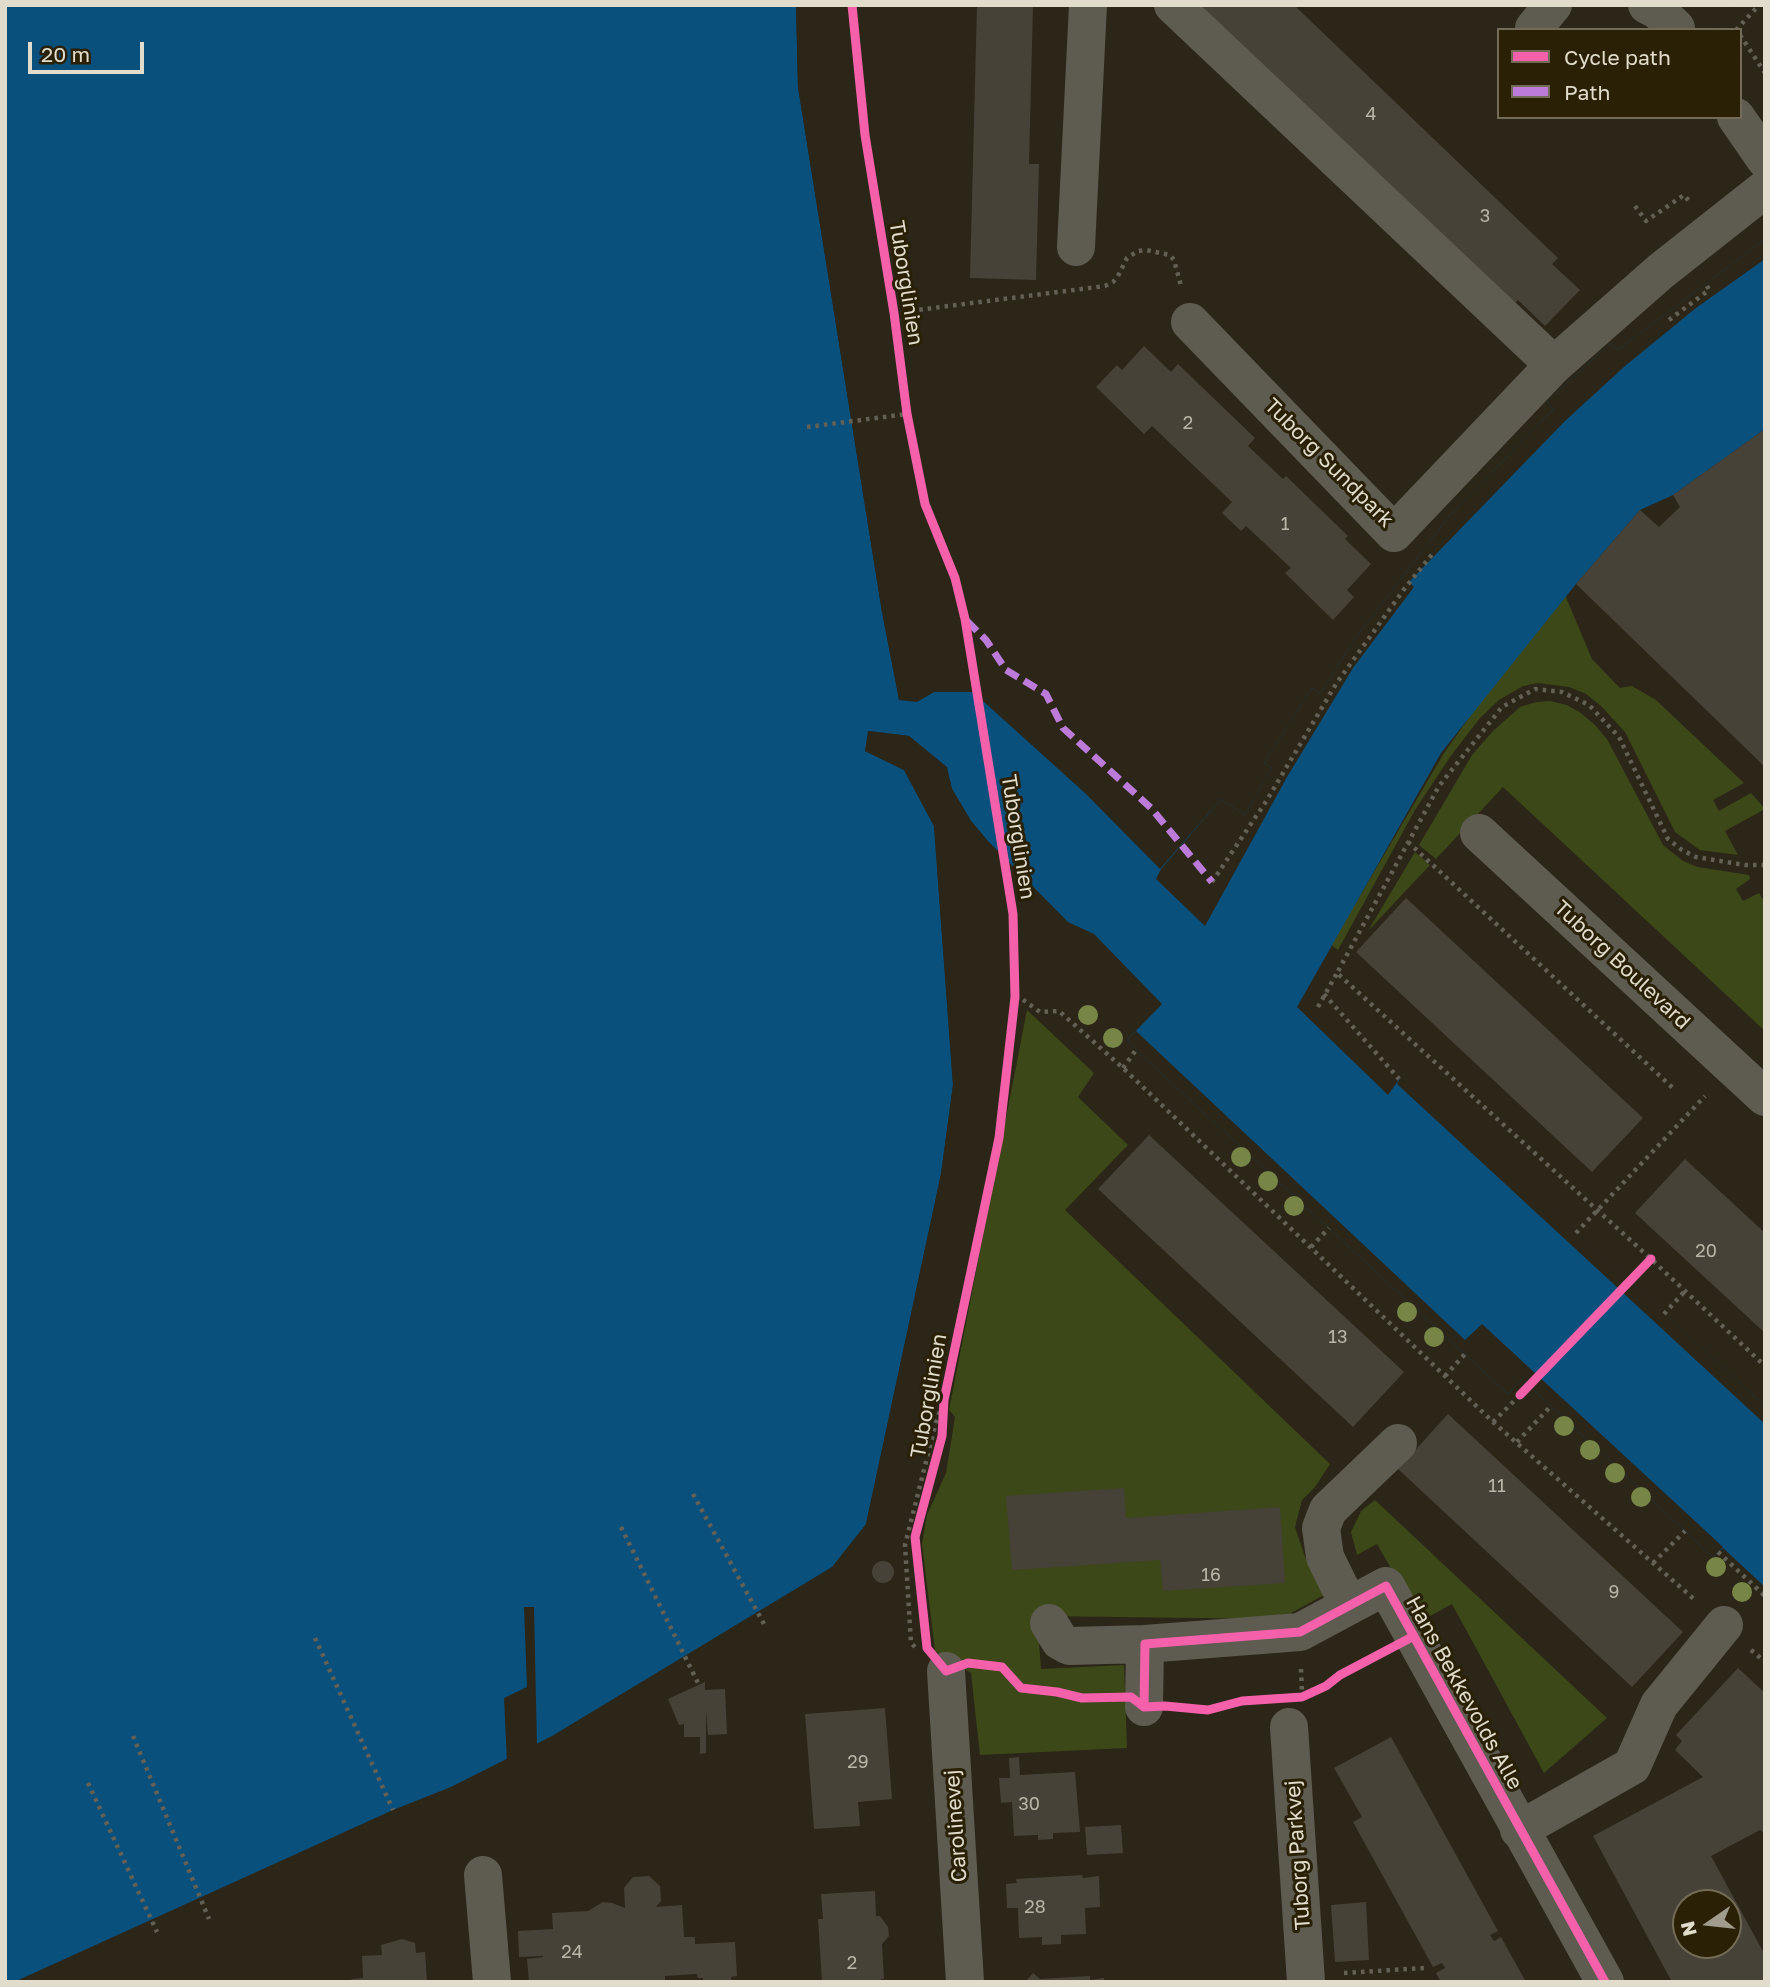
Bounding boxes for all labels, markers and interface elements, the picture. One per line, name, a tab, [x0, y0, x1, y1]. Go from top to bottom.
scale bar	[32, 28, 147, 72]
legend	[1497, 28, 1742, 119]
text: 20 m	[41, 41, 90, 67]
text: Cycle path	[1564, 44, 1671, 70]
text: Path	[1564, 79, 1611, 105]
house number: 4	[1366, 103, 1376, 125]
house number: 3	[1480, 205, 1490, 227]
street label: Tuborglinien	[884, 219, 928, 347]
street label: Tuborg Sundpark	[1259, 393, 1399, 533]
house number: 2	[1183, 412, 1193, 434]
house number: 1	[1281, 513, 1289, 535]
street label: Tuborglinien	[996, 773, 1040, 901]
street label: Tuborg Boulevard	[1549, 895, 1695, 1035]
house number: 20	[1695, 1240, 1717, 1262]
house number: 13	[1328, 1326, 1348, 1348]
street label: Tuborglinien	[906, 1332, 952, 1460]
house number: 11	[1488, 1475, 1506, 1497]
house number: 16	[1201, 1564, 1221, 1586]
house number: 9	[1609, 1581, 1619, 1603]
street label: Hans Bekkevolds Alle	[1400, 1592, 1528, 1794]
house number: 29	[847, 1751, 869, 1773]
street label: Carolinevej	[939, 1769, 973, 1883]
street label: Tuborg Parkvej	[1280, 1779, 1316, 1931]
house number: 30	[1018, 1793, 1040, 1815]
north arrow	[1672, 1889, 1742, 1959]
house number: 28	[1024, 1896, 1046, 1918]
text: N	[1675, 1919, 1701, 1939]
house number: 24	[561, 1941, 583, 1963]
house number: 2	[847, 1952, 857, 1974]

